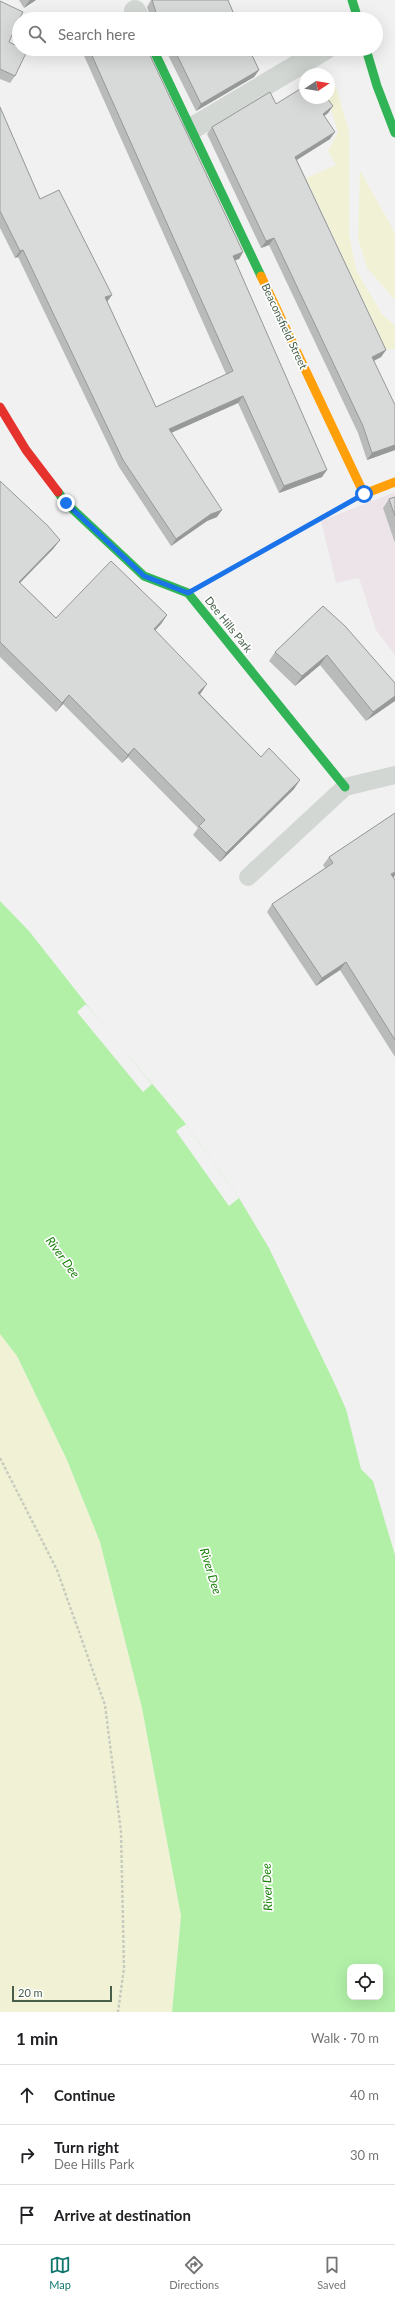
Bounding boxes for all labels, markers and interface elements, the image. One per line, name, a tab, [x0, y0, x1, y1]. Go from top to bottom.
search box	[12, 12, 383, 56]
icon: search	[26, 23, 48, 45]
text: Search here	[58, 25, 135, 43]
north arrow	[299, 68, 335, 104]
street label: Beaconsfield Street	[259, 281, 311, 371]
route start	[355, 485, 373, 503]
route end	[57, 494, 75, 512]
street label: Dee Hills Park	[203, 594, 256, 655]
water label: River Dee	[43, 1233, 83, 1281]
water label: River Dee	[197, 1546, 225, 1596]
water label: River Dee	[259, 1863, 275, 1911]
map controls	[347, 1964, 383, 2000]
button: locate	[347, 1964, 383, 2000]
scale bar	[12, 1984, 112, 2003]
text: 20 m	[18, 1986, 43, 1999]
text: 1 min	[16, 2028, 58, 2049]
text: Walk · 70 m	[311, 2030, 379, 2046]
icon: ahead	[16, 2084, 38, 2106]
text: Continue	[54, 2086, 115, 2104]
text: 40 m	[350, 2087, 379, 2103]
text: Turn right	[54, 2138, 119, 2156]
icon: right	[16, 2144, 38, 2166]
text: 30 m	[350, 2147, 379, 2163]
text: Dee Hills Park	[54, 2156, 134, 2172]
icon: arrive	[16, 2204, 38, 2226]
text: Arrive at destination	[54, 2206, 191, 2224]
tab: Map	[49, 2254, 71, 2291]
tab: Directions	[169, 2254, 219, 2291]
tab: Saved	[317, 2254, 346, 2291]

